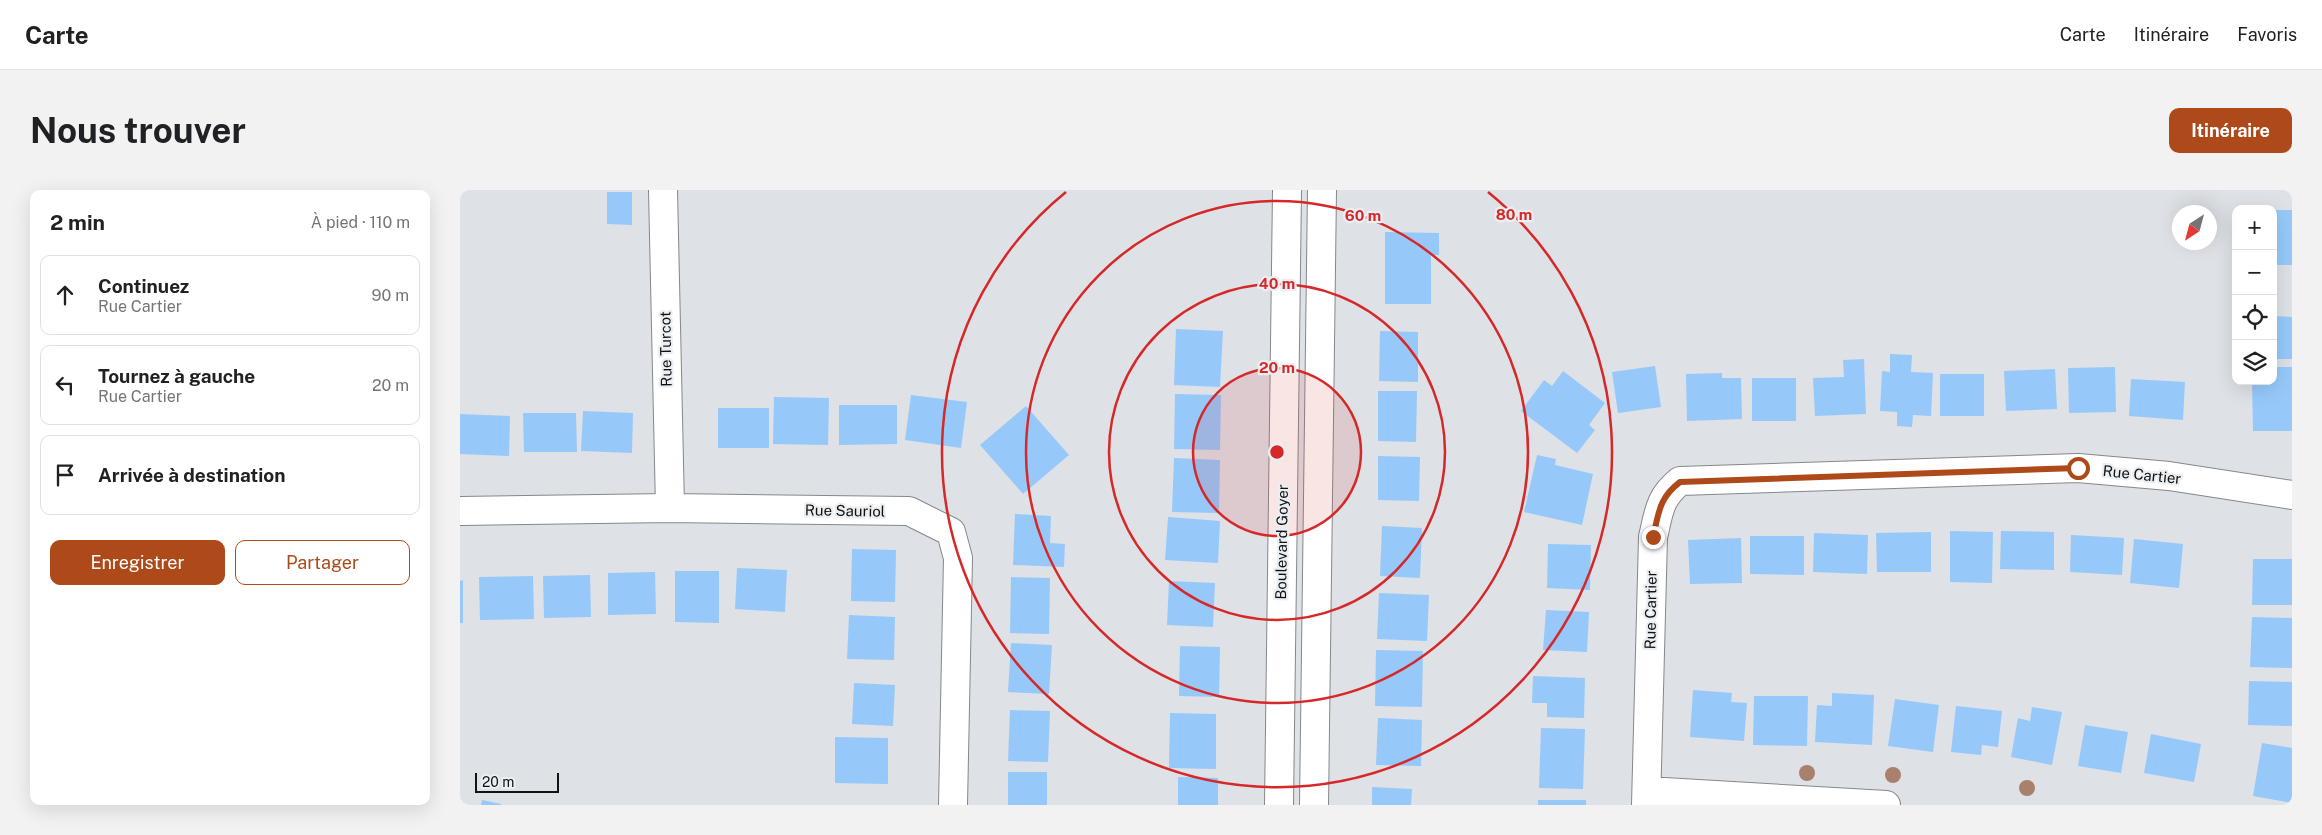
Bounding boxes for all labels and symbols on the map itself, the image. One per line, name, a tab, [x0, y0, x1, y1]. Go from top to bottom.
north arrow	[2172, 205, 2217, 250]
text: 80 m	[1496, 206, 1532, 223]
text: 60 m	[1345, 207, 1381, 224]
text: 40 m	[1259, 275, 1295, 292]
street label: Rue Turcot	[656, 311, 675, 387]
text: 20 m	[1259, 359, 1295, 376]
centre of rings	[1268, 443, 1286, 461]
route start	[2067, 457, 2090, 480]
street label: Rue Cartier	[2102, 462, 2182, 487]
street label: Boulevard Goyer	[1272, 484, 1291, 600]
street label: Rue Sauriol	[805, 501, 885, 520]
route end	[1642, 526, 1665, 549]
street label: Rue Cartier	[1641, 570, 1660, 650]
scale bar	[475, 770, 559, 793]

